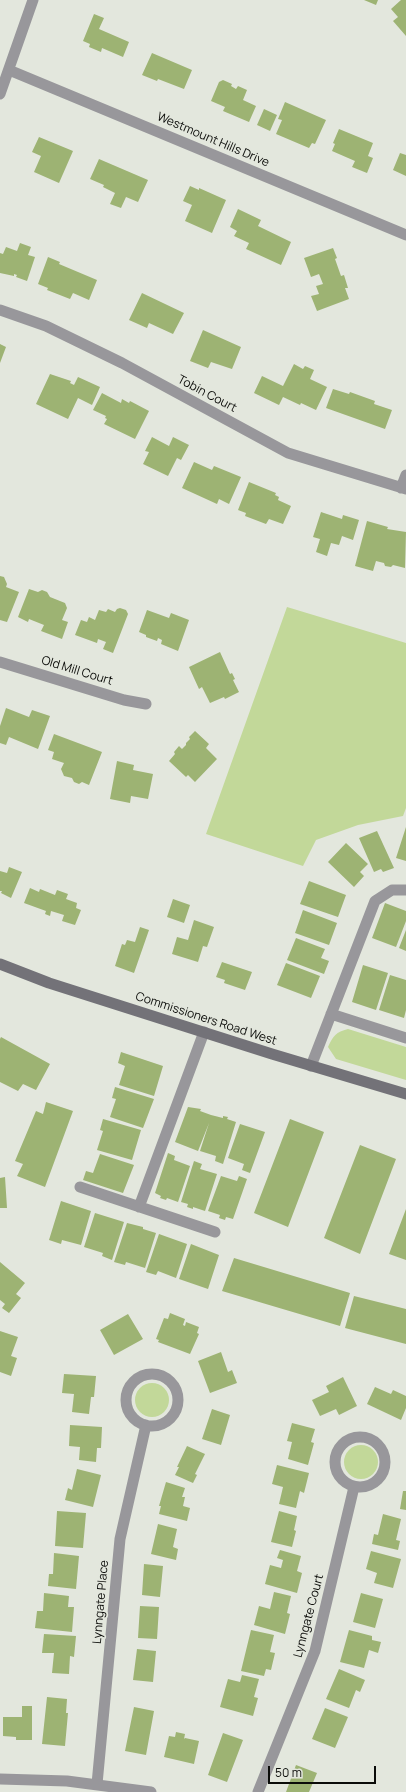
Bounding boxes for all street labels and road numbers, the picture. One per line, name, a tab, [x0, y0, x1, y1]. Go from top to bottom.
street label: Westmount Hills Drive	[155, 110, 271, 170]
street label: Tobin Court	[175, 372, 239, 416]
street label: Old Mill Court	[40, 653, 114, 689]
street label: Commissioners Road West	[134, 989, 278, 1049]
street label: Lynngate Place	[90, 1560, 112, 1644]
street label: Lynngate Court	[291, 1573, 327, 1659]

